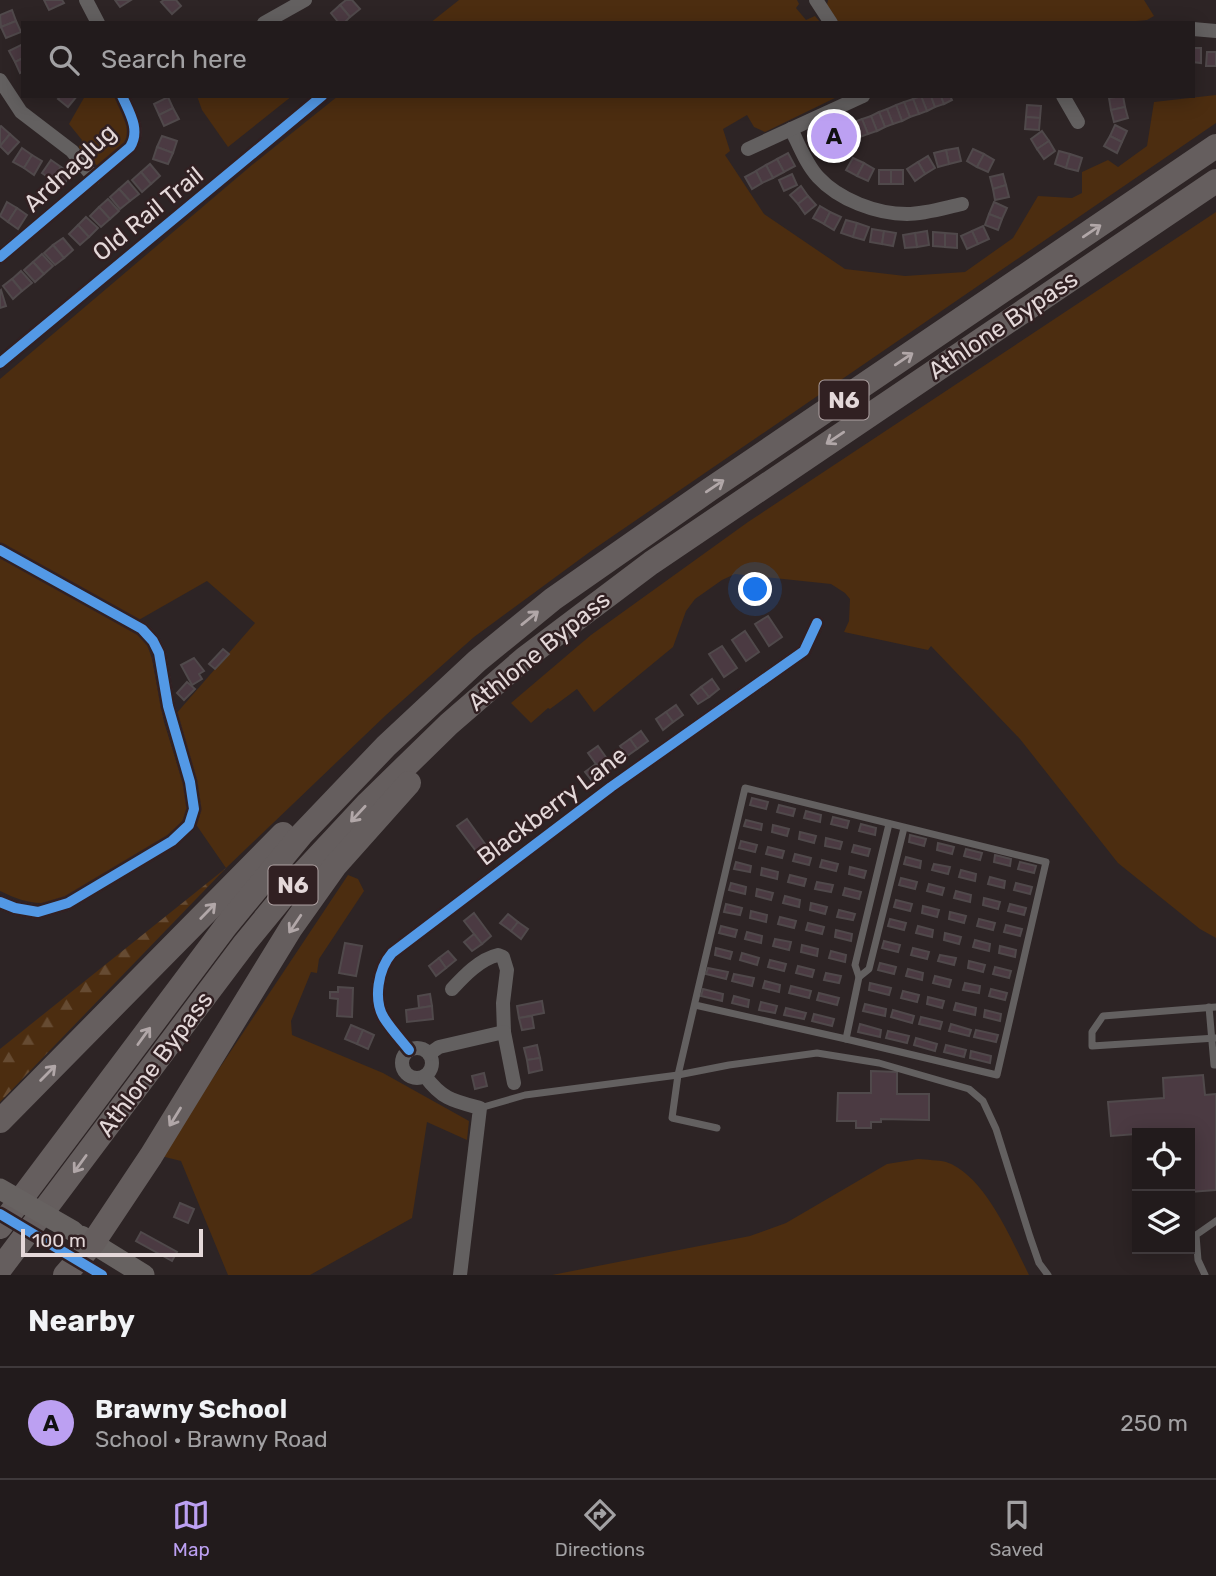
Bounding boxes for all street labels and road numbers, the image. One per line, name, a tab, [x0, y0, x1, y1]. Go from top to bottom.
street label: Ardnaglug	[18, 118, 122, 218]
street label: Old Rail Trail	[87, 161, 209, 267]
street label: Athlone Bypass	[923, 265, 1083, 385]
road number: N6	[820, 380, 868, 420]
street label: Athlone Bypass	[462, 585, 616, 717]
street label: Blackberry Lane	[472, 741, 632, 871]
road number: N6	[268, 866, 318, 904]
street label: Athlone Bypass	[91, 986, 219, 1142]

